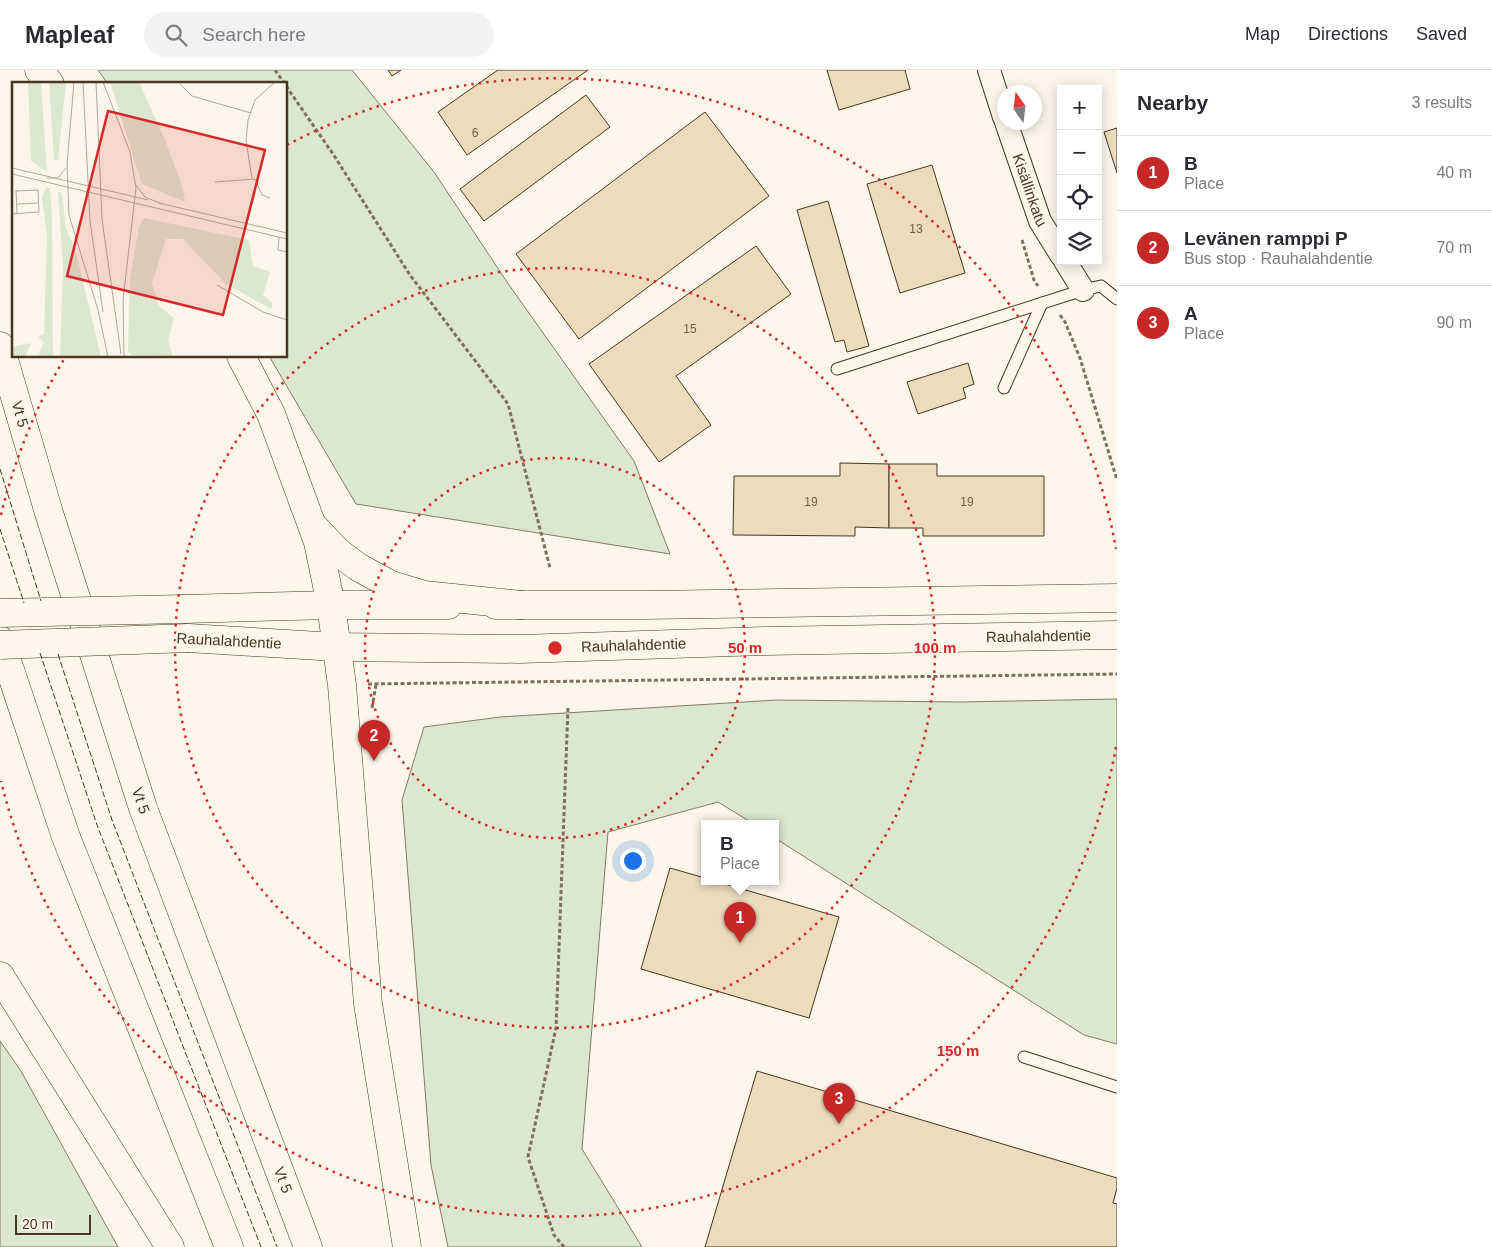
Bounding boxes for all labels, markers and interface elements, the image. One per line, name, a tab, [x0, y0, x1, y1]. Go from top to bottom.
search box	[144, 12, 494, 57]
text: Mapleaf	[25, 21, 114, 48]
icon: search	[162, 21, 190, 49]
text: Search here	[202, 24, 306, 45]
text: Map	[1245, 24, 1280, 44]
text: Directions	[1308, 24, 1388, 44]
text: Saved	[1416, 24, 1467, 44]
inset map	[12, 82, 288, 358]
north arrow	[997, 85, 1042, 130]
map controls	[1057, 85, 1102, 265]
button: +	[1057, 85, 1102, 130]
text: Nearby	[1137, 91, 1208, 114]
text: 3 results	[1412, 94, 1472, 111]
house number: 6	[472, 126, 479, 140]
button: −	[1057, 130, 1102, 175]
street label: Kisällinkatu	[1009, 151, 1050, 230]
text: B	[1184, 153, 1198, 174]
text: 1	[1149, 164, 1157, 181]
text: 40 m	[1436, 164, 1472, 181]
button: locate	[1057, 175, 1102, 220]
text: Place	[1184, 175, 1224, 192]
button: layers	[1057, 220, 1102, 265]
house number: 13	[909, 222, 923, 236]
text: Levänen ramppi P	[1184, 228, 1348, 249]
text: 2	[1149, 239, 1157, 256]
text: 70 m	[1436, 239, 1472, 256]
text: Bus stop · Rauhalahdentie	[1184, 250, 1373, 267]
text: A	[1184, 303, 1198, 324]
text: 3	[1149, 314, 1157, 331]
text: 90 m	[1436, 314, 1472, 331]
house number: 15	[683, 322, 697, 336]
text: Place	[1184, 325, 1224, 342]
street label: Vt 5	[9, 399, 32, 429]
house number: 19	[804, 495, 818, 509]
house number: 19	[960, 495, 974, 509]
street label: Rauhalahdentie	[986, 626, 1091, 645]
street label: Rauhalahdentie	[176, 629, 282, 652]
street label: Rauhalahdentie	[581, 635, 686, 655]
centre of rings	[546, 639, 564, 657]
text: 50 m	[728, 639, 762, 656]
text: 100 m	[914, 639, 956, 656]
pin: 2	[358, 720, 390, 761]
street label: Vt 5	[129, 785, 153, 816]
popup	[701, 820, 779, 885]
text: B	[720, 833, 734, 854]
your location	[620, 848, 646, 874]
text: Place	[720, 855, 760, 872]
pin: 1	[724, 902, 756, 943]
text: 150 m	[937, 1042, 979, 1059]
pin: 3	[823, 1083, 855, 1124]
street label: Vt 5	[271, 1164, 296, 1195]
scale bar	[15, 1212, 91, 1235]
text: 20 m	[22, 1216, 53, 1232]

